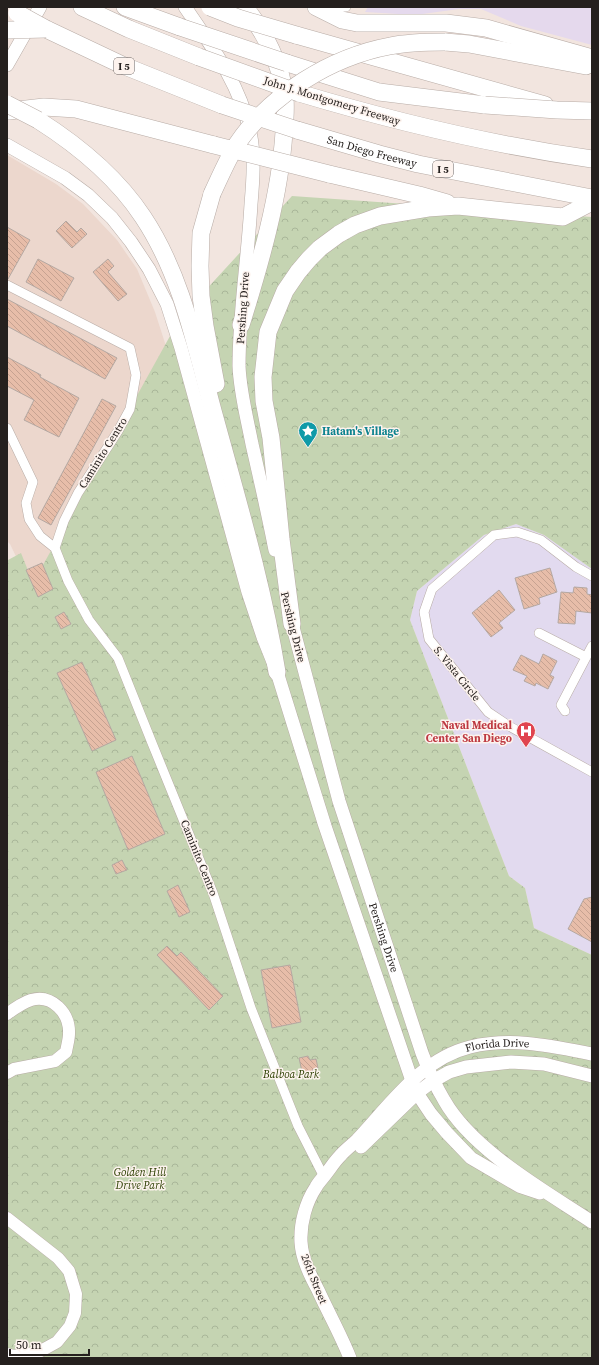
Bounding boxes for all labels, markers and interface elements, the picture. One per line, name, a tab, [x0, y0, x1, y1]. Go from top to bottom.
road number: I 5	[114, 58, 134, 74]
street label: John J. Montgomery Freeway	[261, 73, 403, 129]
street label: San Diego Freeway	[325, 132, 419, 171]
road number: I 5	[433, 161, 453, 177]
street label: Pershing Drive	[233, 271, 253, 345]
street label: Caminito Centro	[75, 415, 131, 491]
place icon: Hatam's Village	[297, 420, 319, 448]
place label: Hatam's Village	[322, 424, 399, 439]
street label: Pershing Drive	[277, 590, 309, 664]
street label: S. Vista Circle	[430, 643, 484, 705]
place label: Naval Medical Center San Diego	[426, 718, 512, 746]
hospital icon: Naval Medical Center San Diego	[515, 720, 537, 748]
street label: Caminito Centro	[177, 818, 221, 898]
street label: Pershing Drive	[365, 901, 403, 975]
street label: Florida Drive	[463, 1035, 530, 1055]
park label: Balboa Park	[262, 1067, 320, 1082]
park label: Golden Hill Drive Park	[114, 1165, 167, 1193]
street label: 26th Street	[297, 1252, 331, 1306]
scale bar	[10, 1331, 89, 1357]
text: 50 m	[16, 1337, 42, 1353]

